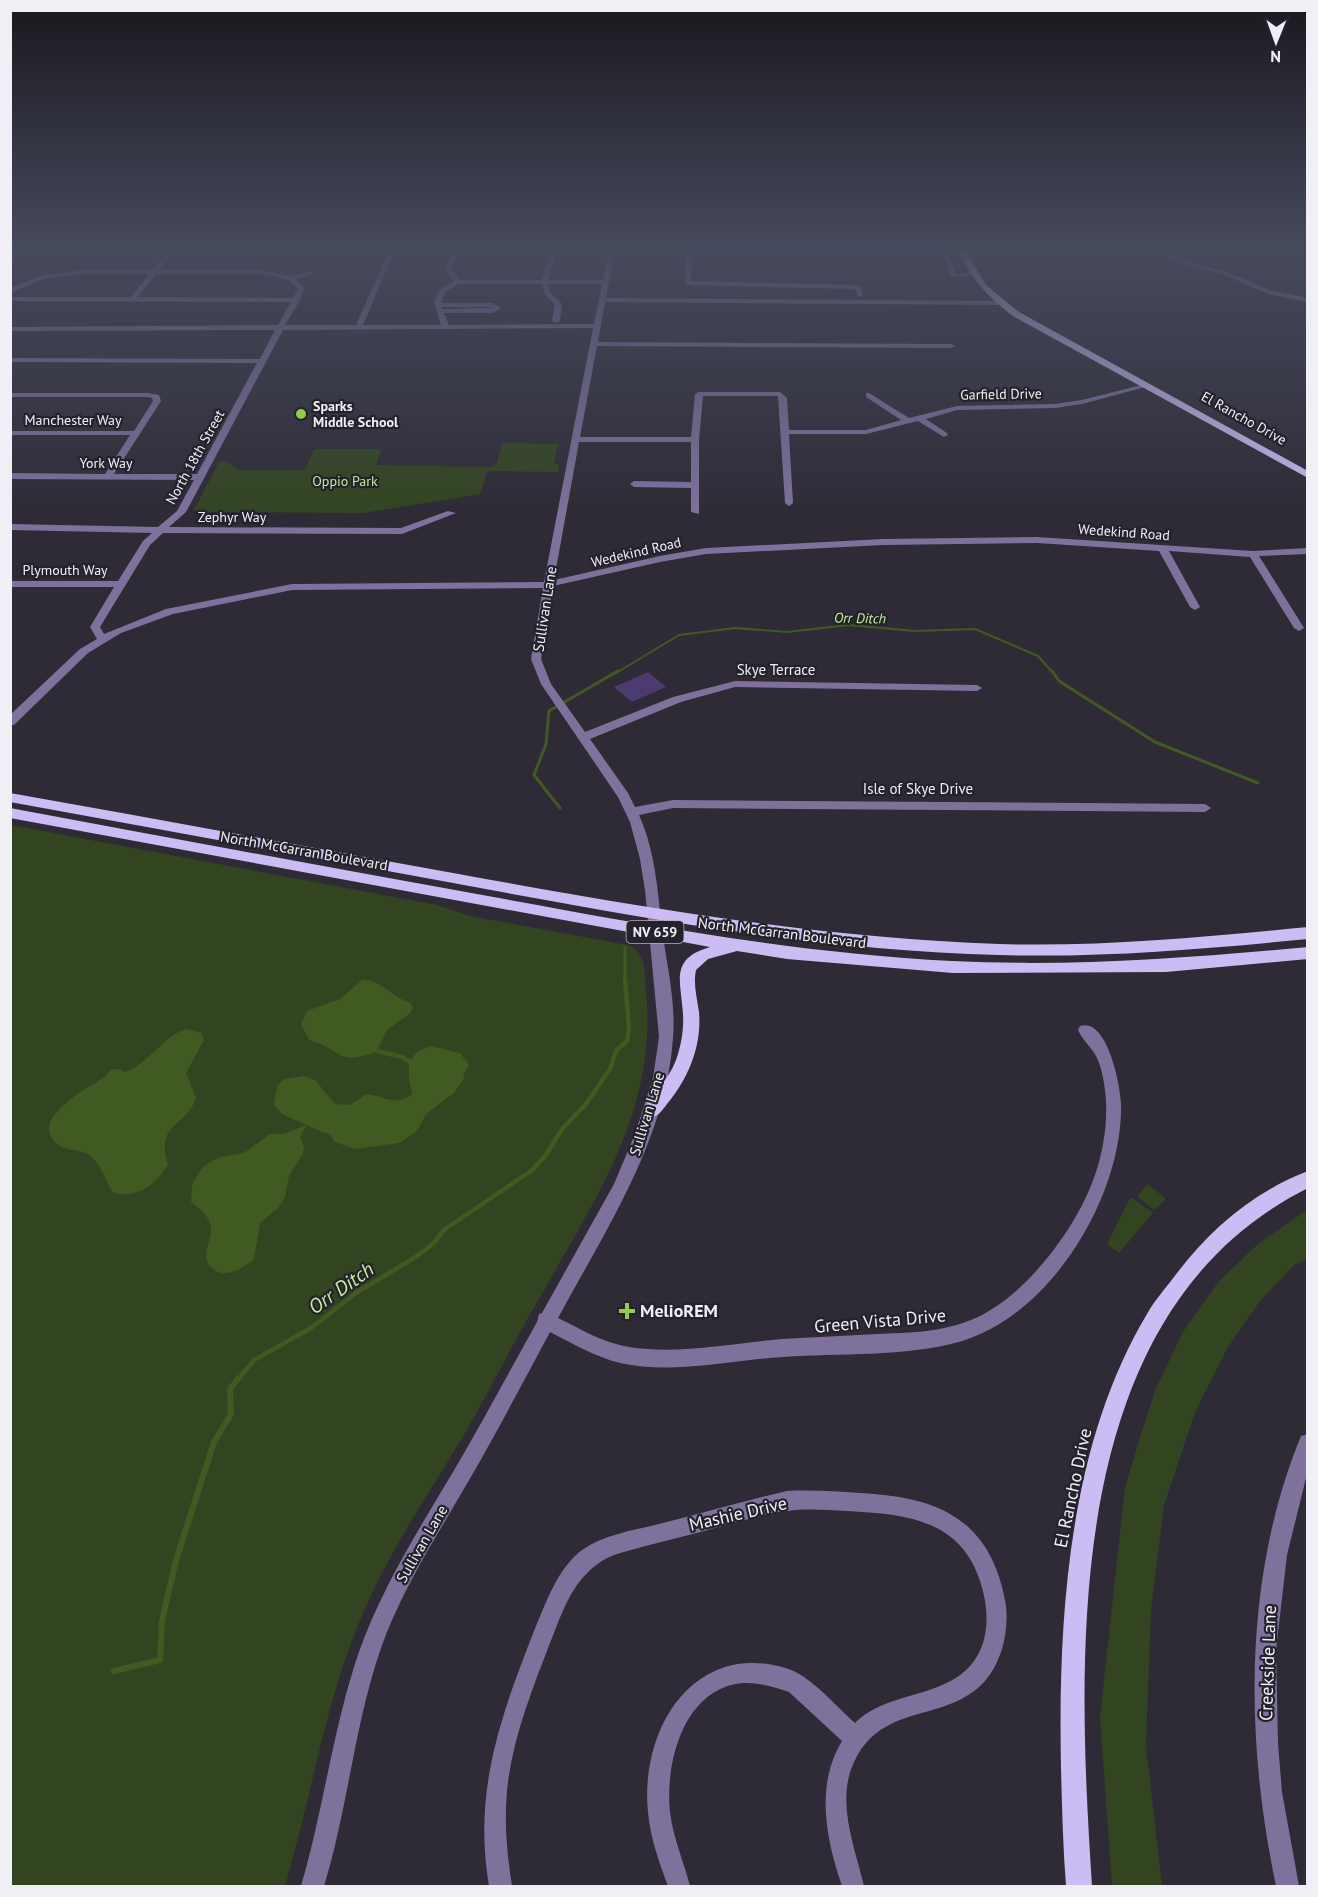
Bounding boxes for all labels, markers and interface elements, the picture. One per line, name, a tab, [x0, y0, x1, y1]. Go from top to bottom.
north arrow	[1246, 12, 1306, 72]
text: N	[1270, 47, 1281, 67]
street label: Garfield Drive	[960, 384, 1042, 404]
street label: El Rancho Drive	[1198, 387, 1290, 449]
place label: Sparks Middle School	[313, 397, 399, 431]
street label: North 18th Street	[162, 406, 229, 507]
marker: Sparks Middle School	[294, 407, 308, 421]
street label: Manchester Way	[24, 411, 122, 429]
street label: York Way	[79, 454, 133, 472]
park label: Oppio Park	[312, 472, 378, 490]
street label: Zephyr Way	[198, 508, 267, 526]
street label: Wedekind Road	[1078, 520, 1170, 544]
street label: Wedekind Road	[589, 533, 683, 571]
street label: Plymouth Way	[22, 561, 108, 579]
street label: Sullivan Lane	[528, 565, 561, 653]
water label: Orr Ditch	[834, 609, 886, 627]
street label: Skye Terrace	[737, 660, 815, 679]
street label: Isle of Skye Drive	[863, 779, 973, 798]
street label: North McCarran Boulevard	[219, 826, 389, 875]
street label: North McCarran Boulevard	[697, 913, 867, 952]
road number: NV 659	[626, 921, 684, 943]
street label: Sullivan Lane	[625, 1070, 668, 1158]
water label: Orr Ditch	[303, 1256, 379, 1320]
place label: MelioREM	[640, 1299, 718, 1322]
marker: MelioREM	[618, 1302, 636, 1320]
street label: Green Vista Drive	[813, 1303, 947, 1338]
street label: El Rancho Drive	[1049, 1426, 1096, 1550]
street label: Mashie Drive	[687, 1491, 789, 1536]
street label: Sullivan Lane	[392, 1502, 451, 1586]
street label: Creekside Lane	[1254, 1605, 1281, 1721]

